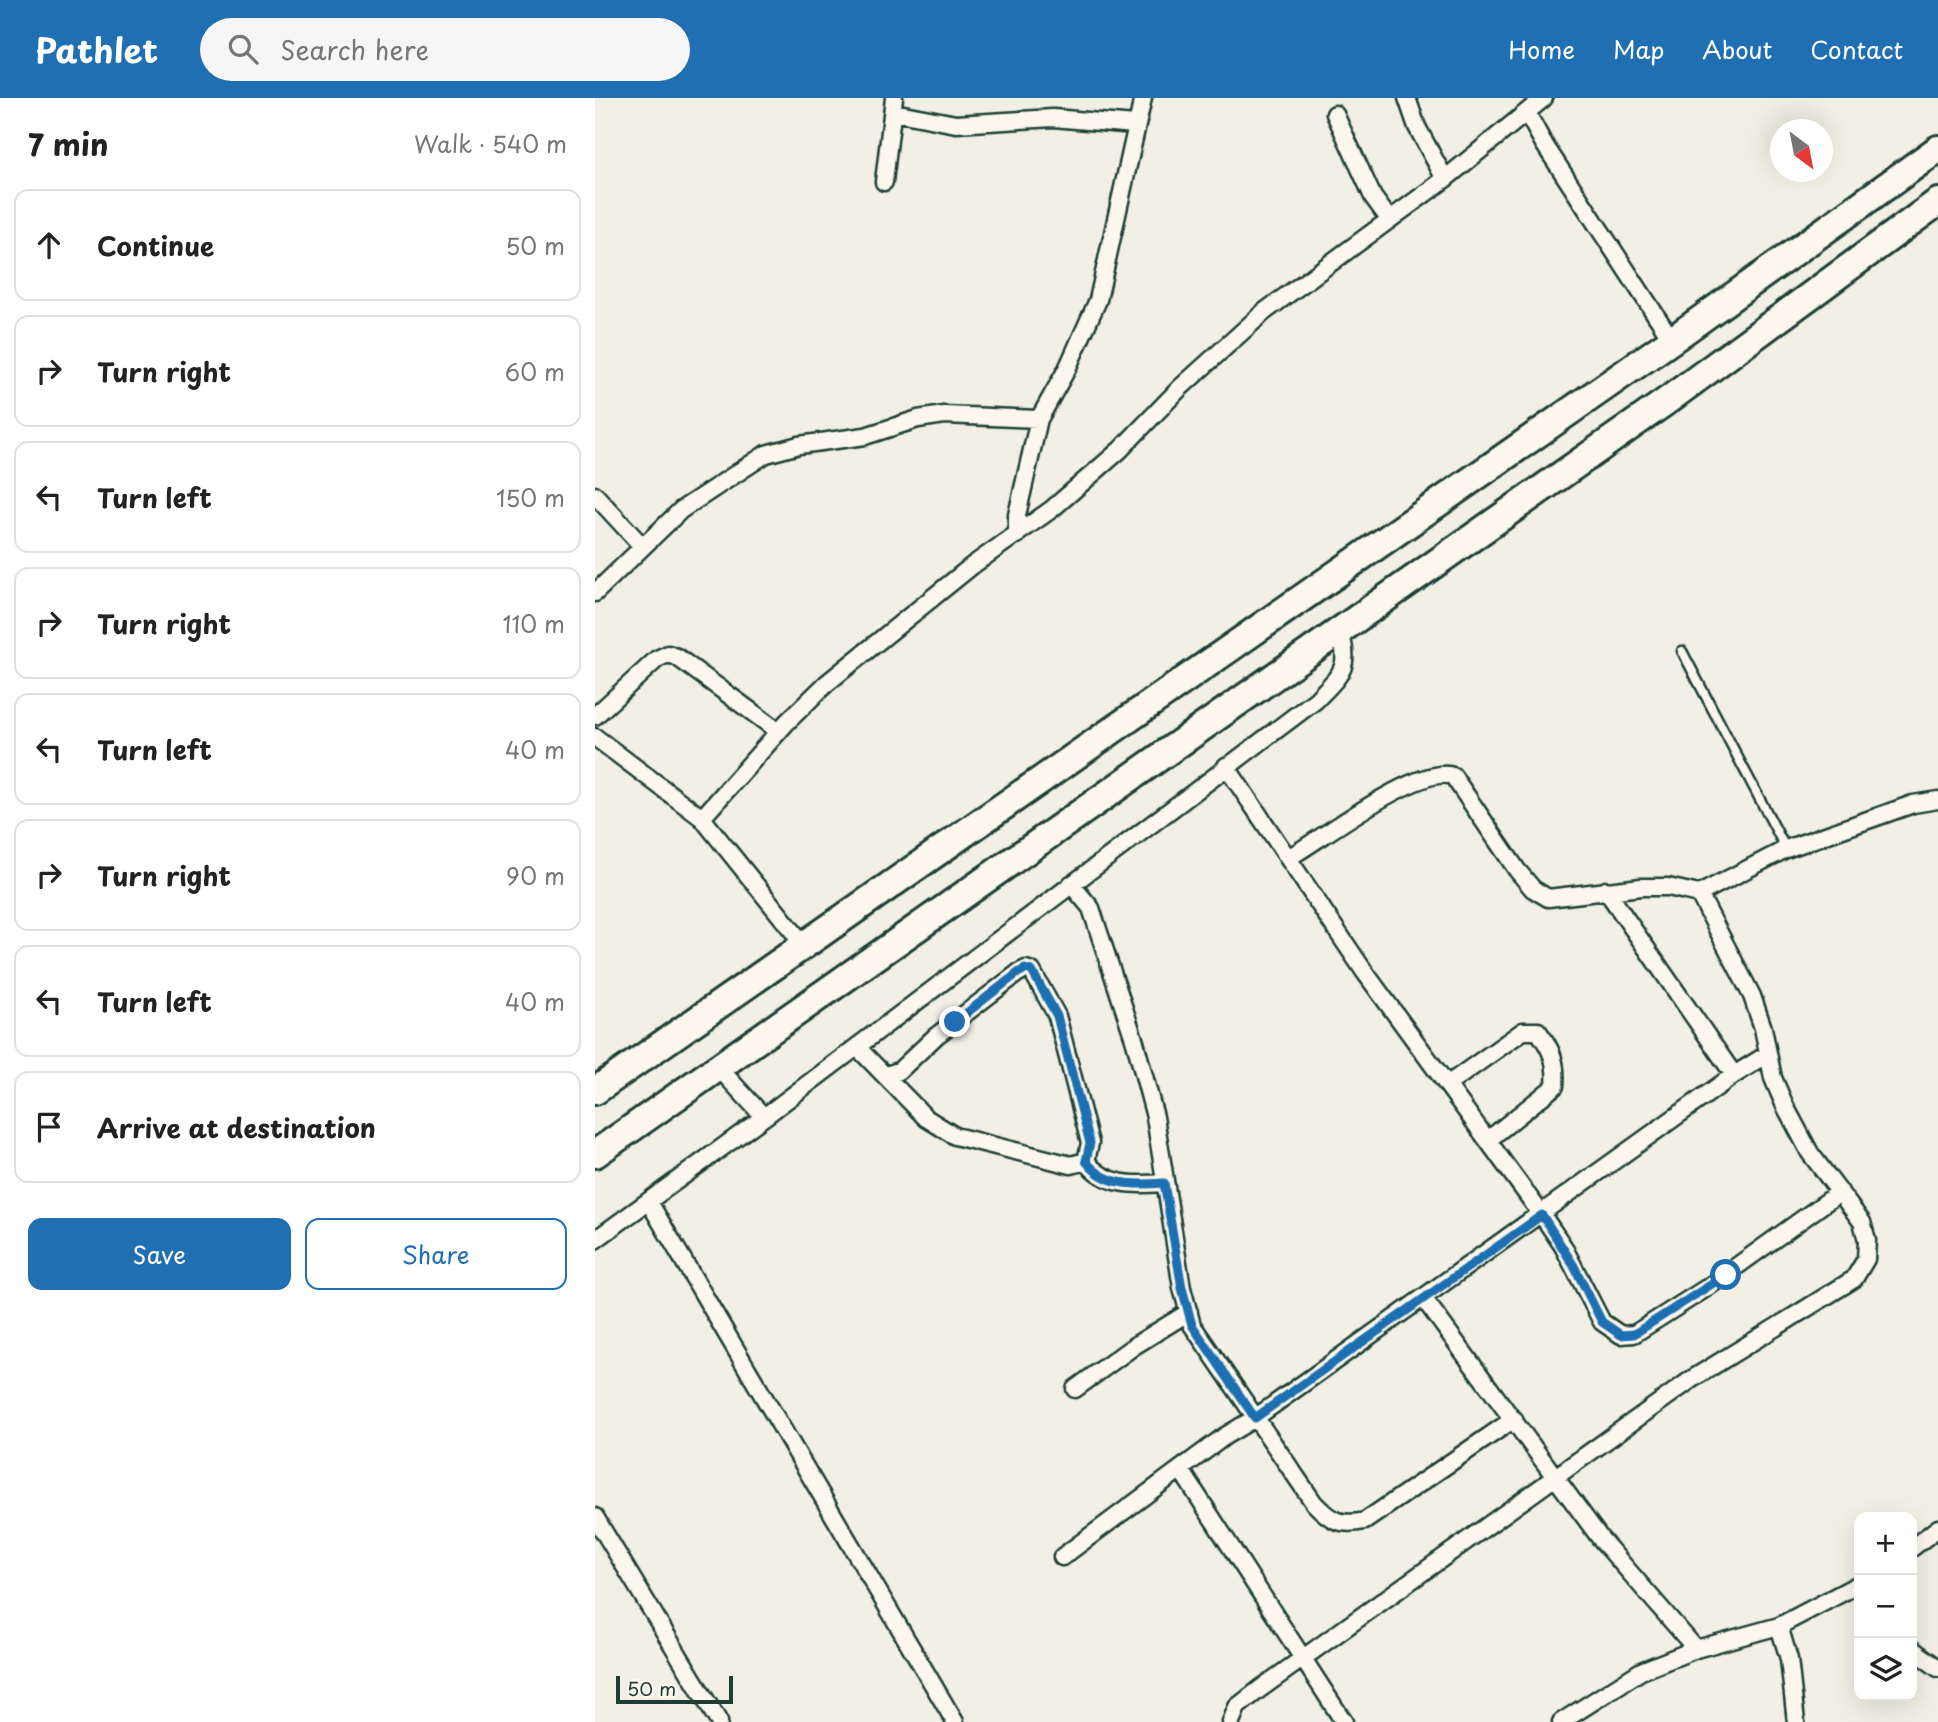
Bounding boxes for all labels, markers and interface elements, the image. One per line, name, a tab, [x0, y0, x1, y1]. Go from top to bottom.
search box	[200, 18, 690, 81]
text: Pathlet	[35, 24, 158, 74]
icon: search	[224, 30, 262, 68]
text: Search here	[280, 30, 429, 69]
text: Home	[1508, 31, 1575, 67]
text: Map	[1613, 31, 1664, 67]
text: About	[1702, 31, 1772, 67]
text: Contact	[1810, 31, 1903, 67]
north arrow	[1770, 119, 1833, 182]
text: 7 min	[28, 121, 109, 166]
text: Walk · 540 m	[414, 126, 567, 161]
icon: ahead	[30, 226, 68, 264]
text: Continue	[97, 226, 214, 265]
text: 50 m	[505, 228, 565, 263]
icon: right	[30, 352, 68, 390]
text: Turn right	[97, 352, 231, 391]
text: 60 m	[505, 354, 565, 389]
icon: left	[30, 478, 68, 516]
text: Turn left	[97, 478, 212, 517]
text: 150 m	[496, 480, 565, 515]
icon: right	[30, 604, 68, 642]
text: Turn right	[97, 604, 231, 643]
text: 110 m	[503, 606, 565, 641]
icon: left	[30, 730, 68, 768]
text: Turn left	[97, 730, 212, 769]
text: 40 m	[505, 732, 565, 767]
icon: right	[30, 856, 68, 894]
text: Turn right	[97, 856, 231, 895]
text: 90 m	[506, 858, 565, 893]
icon: left	[30, 982, 68, 1020]
text: Turn left	[97, 982, 212, 1021]
text: 40 m	[505, 984, 565, 1019]
route end	[939, 1006, 970, 1037]
icon: arrive	[30, 1108, 68, 1146]
text: Arrive at destination	[97, 1108, 376, 1147]
button: Save	[28, 1218, 291, 1290]
button: Share	[305, 1218, 567, 1290]
route start	[1710, 1259, 1741, 1290]
map controls	[1854, 1512, 1917, 1701]
button: +	[1854, 1512, 1917, 1575]
button: −	[1854, 1575, 1917, 1638]
button: layers	[1854, 1638, 1917, 1701]
scale bar	[616, 1673, 733, 1705]
text: 50 m	[627, 1674, 676, 1702]

